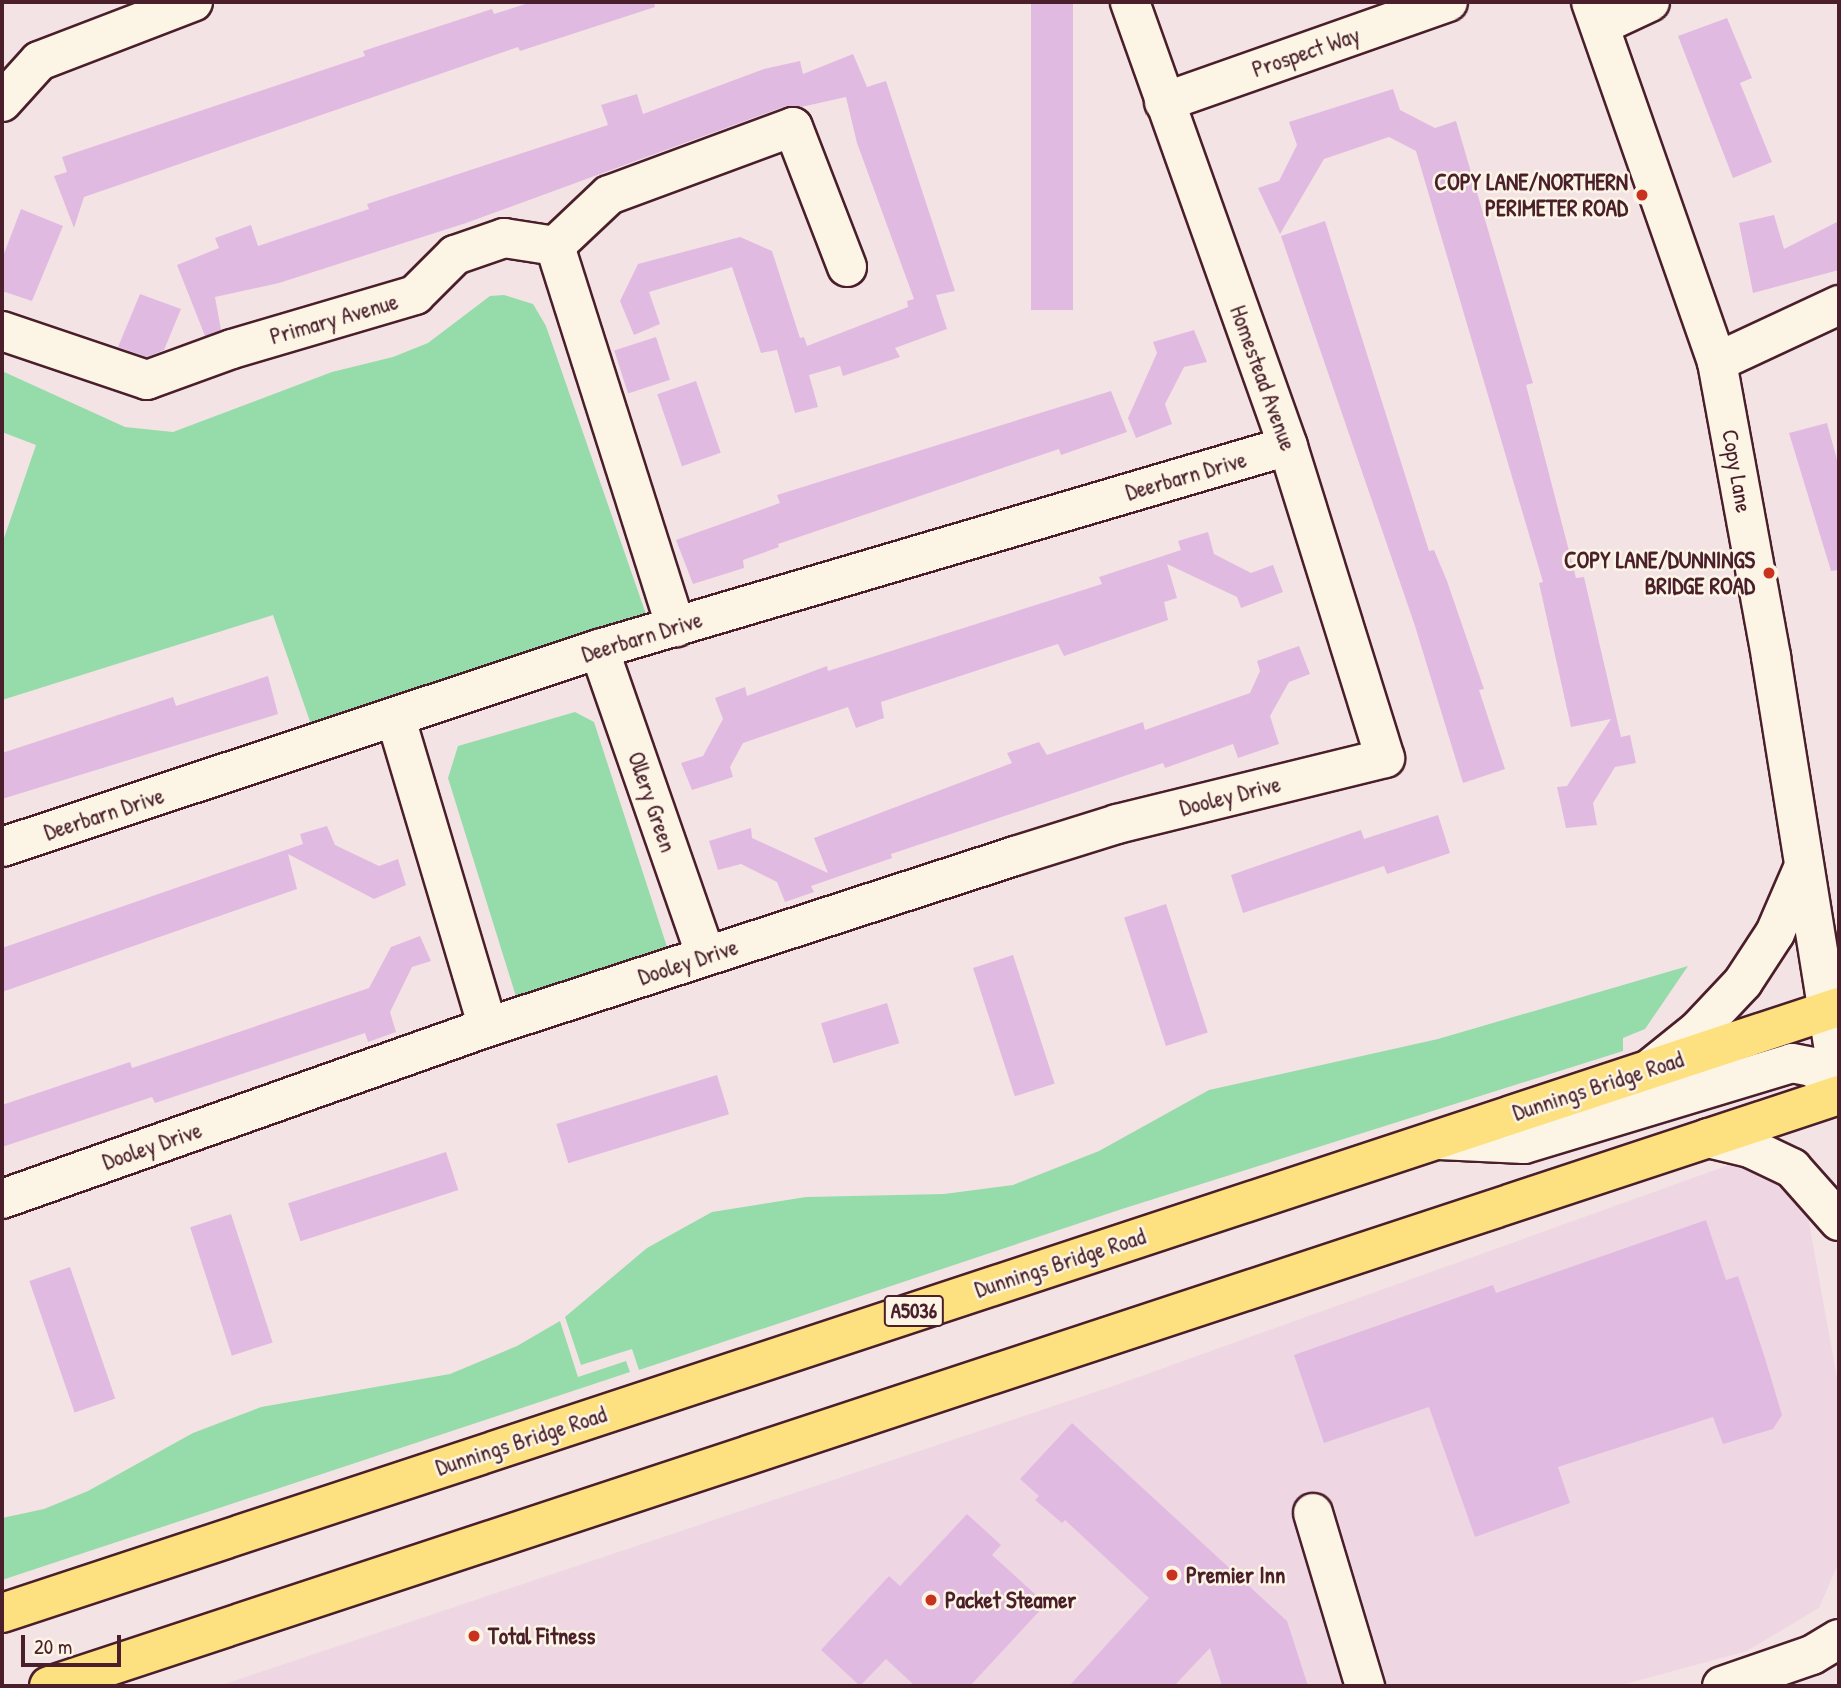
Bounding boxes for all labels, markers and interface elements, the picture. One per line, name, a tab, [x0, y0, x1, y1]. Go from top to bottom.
street label: Prospect Way	[1249, 21, 1363, 83]
place label: COPY LANE/NORTHERN PERIMETER ROAD	[1434, 168, 1628, 222]
marker: COPY LANE/NORTHERN PERIMETER ROAD	[1634, 187, 1650, 203]
street label: Primary Avenue	[267, 288, 401, 350]
street label: Homestead Avenue	[1224, 302, 1302, 454]
street label: Copy Lane	[1716, 427, 1758, 515]
street label: Deerbarn Drive	[1122, 446, 1250, 506]
place label: COPY LANE/DUNNINGS BRIDGE ROAD	[1564, 546, 1755, 600]
marker: COPY LANE/DUNNINGS BRIDGE ROAD	[1761, 565, 1777, 581]
street label: Deerbarn Drive	[578, 606, 706, 668]
street label: Ollery Green	[622, 748, 682, 856]
street label: Dooley Drive	[1177, 770, 1283, 822]
street label: Deerbarn Drive	[41, 782, 167, 846]
street label: Dooley Drive	[635, 933, 741, 991]
street label: Dunnings Bridge Road	[1509, 1045, 1687, 1127]
street label: Dooley Drive	[99, 1116, 205, 1176]
street label: Dunnings Bridge Road	[971, 1222, 1149, 1304]
road number: A5036	[883, 1294, 946, 1328]
street label: Dunnings Bridge Road	[432, 1400, 610, 1482]
place label: Premier Inn	[1186, 1561, 1285, 1589]
marker: Premier Inn	[1164, 1567, 1180, 1583]
place label: Packet Steamer	[945, 1586, 1076, 1614]
marker: Packet Steamer	[923, 1592, 939, 1608]
scale bar	[24, 1622, 124, 1666]
place label: Total Fitness	[488, 1622, 595, 1650]
marker: Total Fitness	[466, 1628, 482, 1644]
text: 20 m	[34, 1632, 72, 1661]

